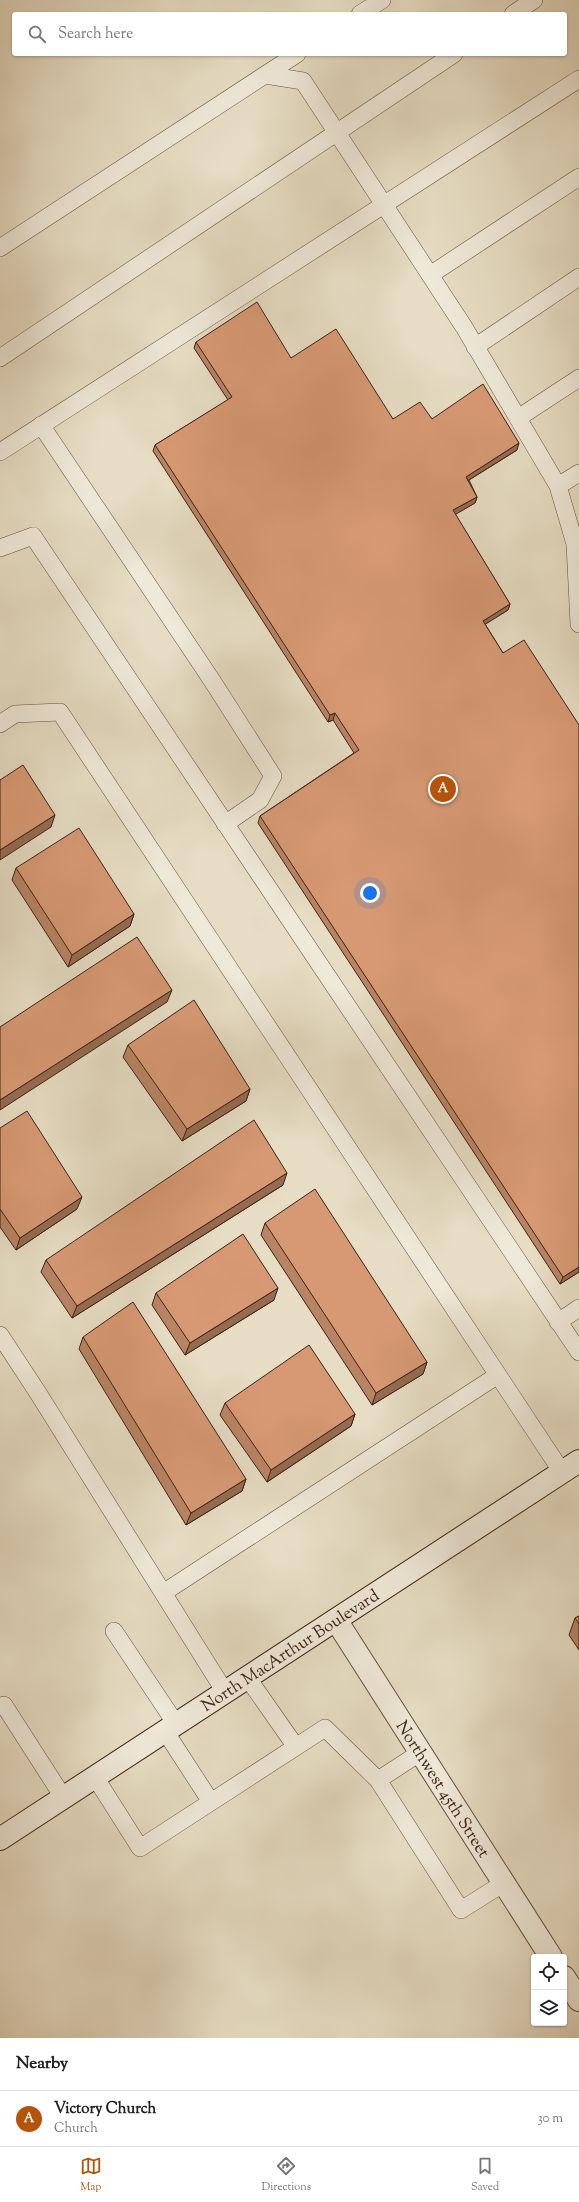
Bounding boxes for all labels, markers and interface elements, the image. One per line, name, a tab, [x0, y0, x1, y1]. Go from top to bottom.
search box	[12, 12, 567, 56]
icon: search	[26, 23, 48, 45]
text: Search here	[58, 24, 133, 45]
pin: A	[430, 774, 456, 804]
your location	[360, 883, 380, 903]
street label: North MacArthur Boulevard	[197, 1584, 385, 1719]
street label: Northwest 45th Street	[389, 1716, 495, 1863]
map controls	[531, 1954, 567, 2026]
button: locate	[531, 1954, 567, 1990]
button: layers	[531, 1990, 567, 2026]
text: Nearby	[16, 2052, 68, 2076]
text: Victory Church	[54, 2099, 156, 2120]
text: A	[24, 2110, 34, 2128]
text: 30 m	[537, 2110, 563, 2128]
text: Church	[54, 2120, 98, 2138]
tab: Map	[80, 2155, 102, 2195]
tab: Directions	[262, 2155, 311, 2195]
tab: Saved	[471, 2155, 499, 2195]

